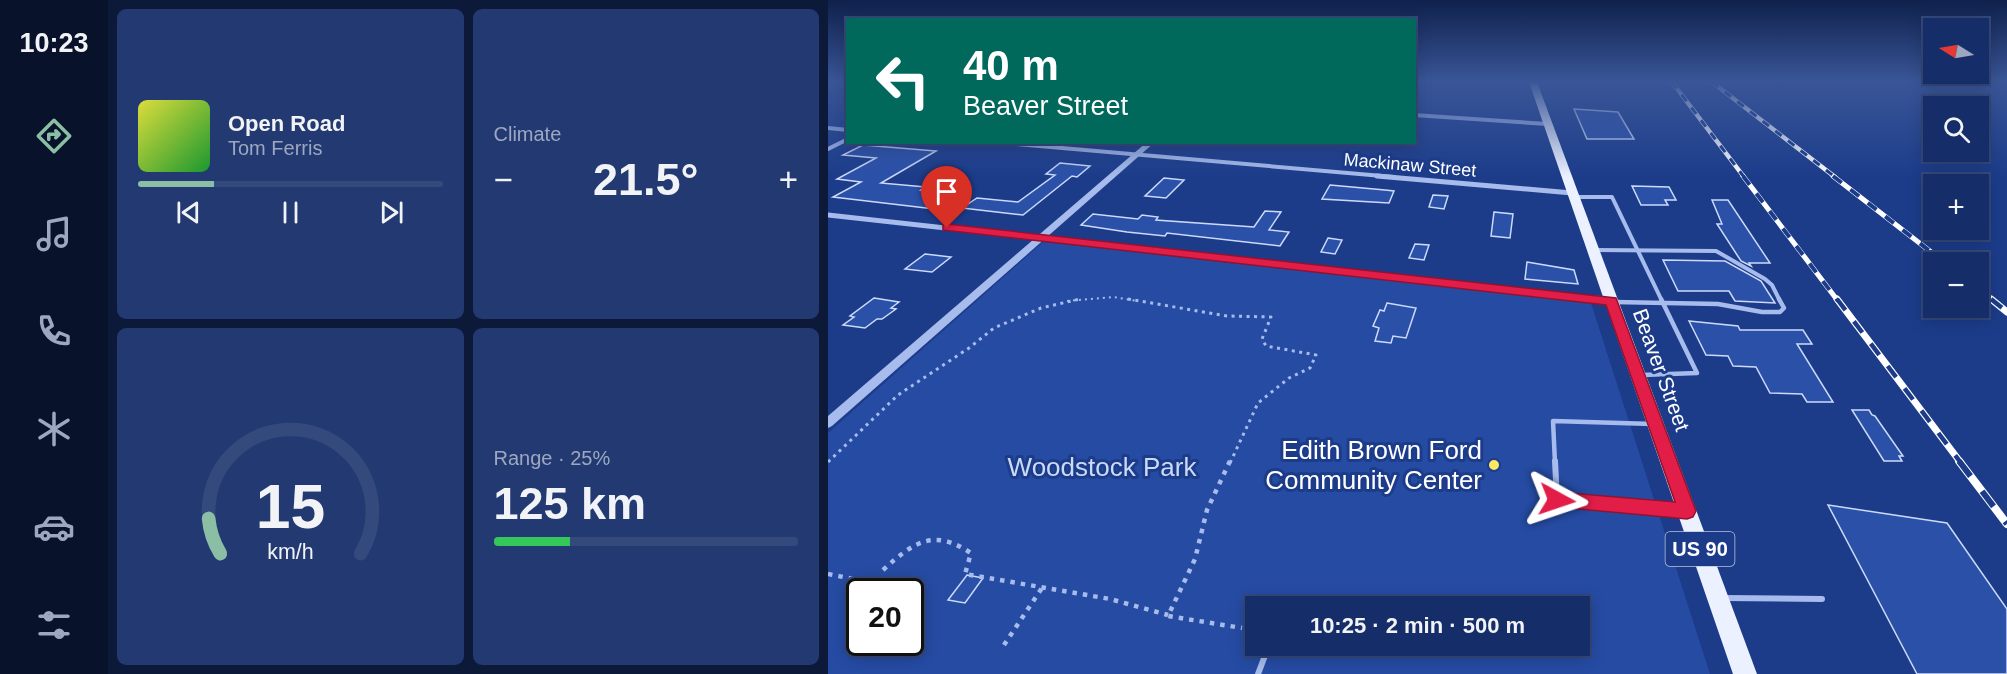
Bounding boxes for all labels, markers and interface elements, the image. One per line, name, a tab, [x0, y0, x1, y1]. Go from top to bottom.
north arrow	[1923, 18, 1989, 84]
map controls	[1923, 18, 1989, 318]
text: 10:23	[19, 28, 89, 58]
icon: left	[864, 42, 942, 120]
text: 40 m	[963, 42, 1059, 89]
text: Beaver Street	[963, 91, 1128, 121]
button: search	[1923, 96, 1989, 162]
text: Open Road	[228, 111, 345, 136]
icon: directions	[33, 115, 75, 157]
text: Climate	[494, 123, 561, 145]
text: Tom Ferris	[228, 137, 322, 159]
street label: Mackinaw Street	[1343, 149, 1477, 181]
text: 21.5°	[593, 154, 699, 205]
text: −	[494, 161, 513, 198]
text: +	[779, 161, 798, 198]
pin	[921, 166, 972, 228]
button: +	[1923, 174, 1989, 240]
icon: arrive	[930, 175, 963, 208]
icon: previous	[172, 196, 205, 229]
icon: pause	[274, 196, 307, 229]
icon: next	[375, 196, 408, 229]
icon: music	[33, 213, 75, 255]
button: −	[1923, 252, 1989, 318]
street label: Beaver Street	[1629, 306, 1694, 434]
icon: phone	[33, 310, 75, 352]
icon: climate	[33, 408, 75, 450]
place label: Edith Brown Ford Community Center	[1265, 435, 1482, 495]
text: Range · 25%	[494, 447, 610, 469]
park label: Woodstock Park	[1008, 452, 1197, 482]
marker: Edith Brown Ford Community Center	[1487, 458, 1501, 472]
position arrow	[1525, 468, 1589, 532]
text: 15	[256, 472, 325, 541]
text: 125 km	[494, 478, 646, 529]
icon: car	[33, 506, 75, 548]
road number: US 90	[1666, 532, 1734, 566]
text: km/h	[267, 540, 313, 564]
speed limit sign: 20	[846, 578, 924, 656]
icon: filters	[33, 604, 75, 646]
text: 10:25 · 2 min · 500 m	[1310, 613, 1525, 638]

